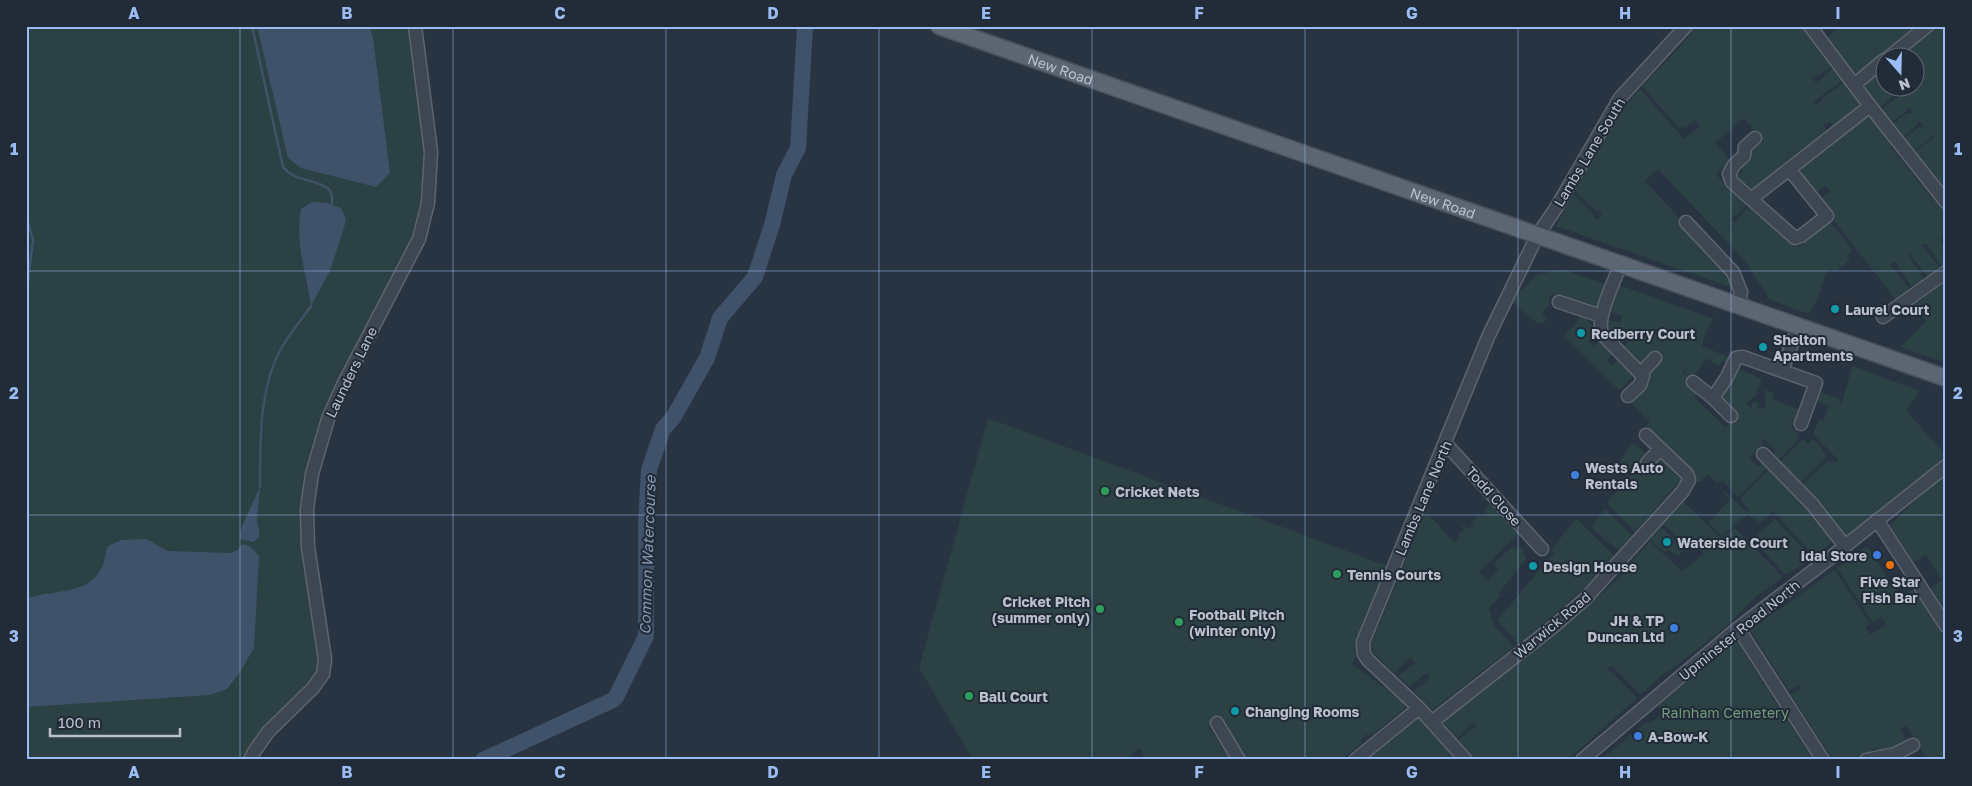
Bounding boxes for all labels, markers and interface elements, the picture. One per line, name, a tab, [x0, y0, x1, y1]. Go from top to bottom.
text: A	[128, 3, 140, 23]
text: B	[341, 3, 353, 23]
text: C	[554, 3, 566, 23]
text: D	[767, 3, 779, 23]
text: E	[981, 3, 991, 23]
text: F	[1194, 3, 1204, 23]
text: G	[1406, 3, 1418, 23]
text: H	[1619, 3, 1631, 23]
text: I	[1835, 3, 1841, 23]
north arrow	[1874, 48, 1924, 98]
street label: New Road	[1026, 49, 1096, 88]
text: N	[1897, 75, 1913, 94]
street label: Lambs Lane South	[1550, 94, 1628, 210]
text: 1	[10, 139, 18, 159]
text: 1	[1954, 139, 1962, 159]
street label: New Road	[1408, 183, 1478, 221]
place label: Laurel Court	[1845, 301, 1930, 318]
marker: Laurel Court	[1829, 303, 1841, 315]
street label: Launders Lane	[322, 324, 380, 420]
place label: Redberry Court	[1591, 325, 1696, 342]
marker: Redberry Court	[1575, 327, 1587, 339]
place label: Shelton Apartments	[1773, 331, 1854, 364]
marker: Shelton Apartments	[1757, 341, 1769, 353]
text: 2	[9, 383, 19, 403]
text: 2	[1953, 383, 1963, 403]
street label: Lambs Lane North	[1391, 438, 1455, 558]
place label: Wests Auto Rentals	[1585, 459, 1663, 492]
street label: Todd Close	[1463, 463, 1525, 529]
marker: Wests Auto Rentals	[1569, 469, 1581, 481]
water label: Common Watercourse	[635, 474, 659, 635]
place label: Cricket Nets	[1115, 483, 1200, 500]
marker: Cricket Nets	[1099, 485, 1111, 497]
place label: Waterside Court	[1677, 534, 1788, 551]
marker: Waterside Court	[1661, 536, 1673, 548]
place label: Idal Store	[1801, 547, 1867, 564]
marker: Idal Store	[1871, 549, 1883, 561]
place label: Design House	[1543, 558, 1637, 575]
marker: Five Star Fish Bar	[1884, 559, 1896, 571]
marker: Design House	[1527, 560, 1539, 572]
place label: Tennis Courts	[1347, 566, 1441, 583]
marker: Tennis Courts	[1331, 568, 1343, 580]
place label: Five Star Fish Bar	[1860, 573, 1921, 606]
street label: Upminster Road North	[1675, 576, 1803, 684]
street label: Warwick Road	[1510, 588, 1594, 662]
place label: Cricket Pitch (summer only)	[992, 593, 1090, 626]
marker: Cricket Pitch (summer only)	[1094, 603, 1106, 615]
place label: Football Pitch (winter only)	[1189, 606, 1284, 639]
place label: JH & TP Duncan Ltd	[1587, 612, 1664, 645]
marker: Football Pitch (winter only)	[1173, 616, 1185, 628]
marker: JH & TP Duncan Ltd	[1668, 622, 1680, 634]
text: 3	[9, 626, 19, 646]
text: 3	[1953, 626, 1963, 646]
place label: Ball Court	[979, 688, 1048, 705]
marker: Ball Court	[963, 690, 975, 702]
place label: Changing Rooms	[1245, 703, 1360, 720]
park label: Rainham Cemetery	[1661, 704, 1789, 721]
marker: Changing Rooms	[1229, 705, 1241, 717]
scale bar	[50, 706, 180, 738]
text: 100 m	[58, 713, 101, 731]
place label: A-Bow-K	[1648, 728, 1708, 745]
marker: A-Bow-K	[1632, 730, 1644, 742]
text: A	[128, 762, 140, 782]
text: B	[341, 762, 353, 782]
text: C	[554, 762, 566, 782]
text: D	[767, 762, 779, 782]
text: E	[981, 762, 991, 782]
text: F	[1194, 762, 1204, 782]
text: G	[1406, 762, 1418, 782]
text: H	[1619, 762, 1631, 782]
text: I	[1835, 762, 1841, 782]

